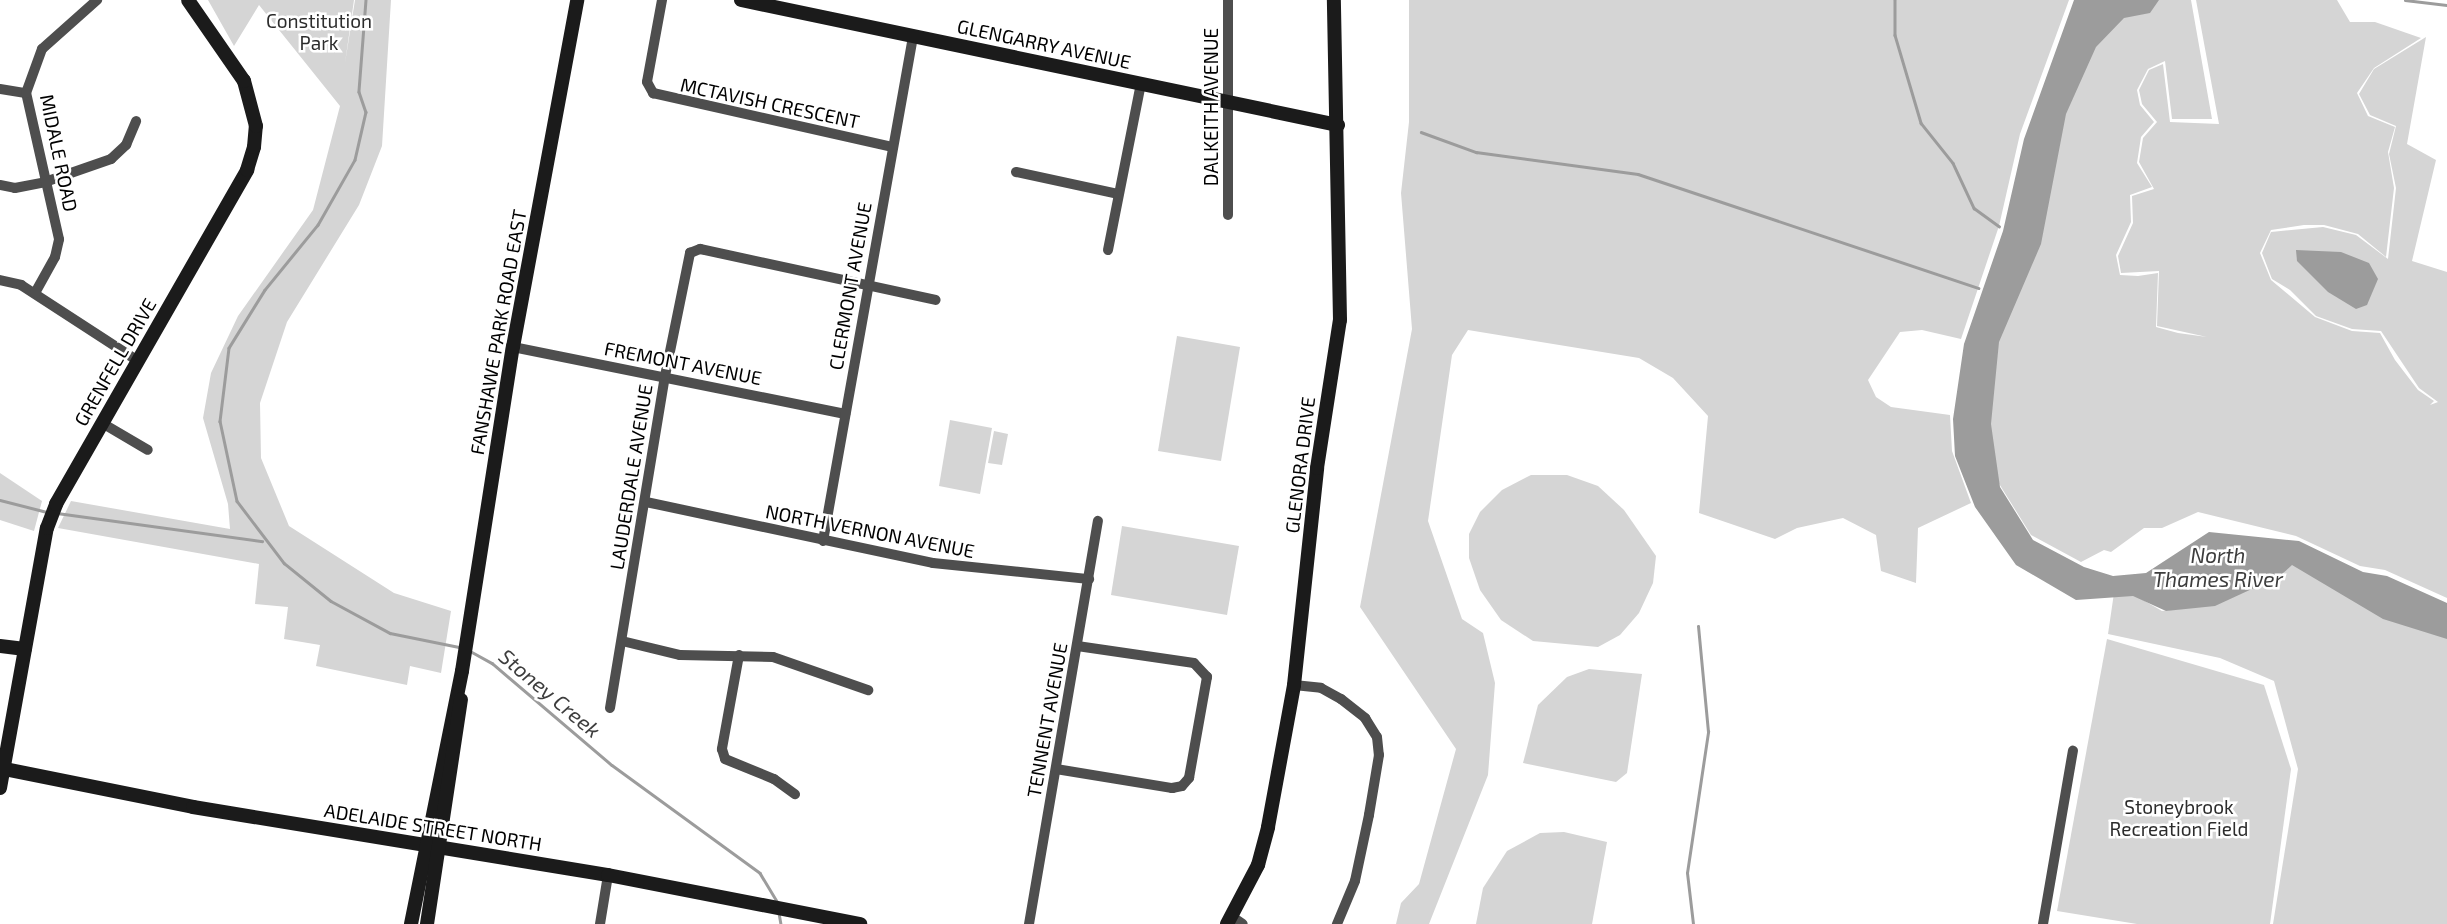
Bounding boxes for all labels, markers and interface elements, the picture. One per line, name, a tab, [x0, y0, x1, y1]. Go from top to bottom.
park label: Constitution Park	[266, 10, 372, 54]
street label: GLENGARRY AVENUE	[955, 14, 1133, 74]
street label: DALKEITH AVENUE	[1200, 28, 1222, 186]
street label: MCTAVISH CRESCENT	[678, 73, 862, 133]
street label: MIDALE ROAD	[35, 92, 83, 214]
street label: CLERMONT AVENUE	[824, 200, 876, 372]
street label: FANSHAWE PARK ROAD EAST	[465, 207, 531, 457]
street label: GRENFELL DRIVE	[69, 294, 161, 430]
street label: FREMONT AVENUE	[602, 336, 764, 390]
street label: LAUDERDALE AVENUE	[605, 382, 657, 572]
street label: GLENORA DRIVE	[1280, 395, 1320, 535]
street label: NORTH VERNON AVENUE	[763, 499, 977, 563]
water label: North Thames River	[2153, 542, 2283, 592]
street label: TENNENT AVENUE	[1022, 640, 1072, 800]
water label: Stoney Creek	[494, 643, 606, 743]
park label: Stoneybrook Recreation Field	[2110, 796, 2248, 840]
street label: ADELAIDE STREET NORTH	[322, 798, 544, 856]

